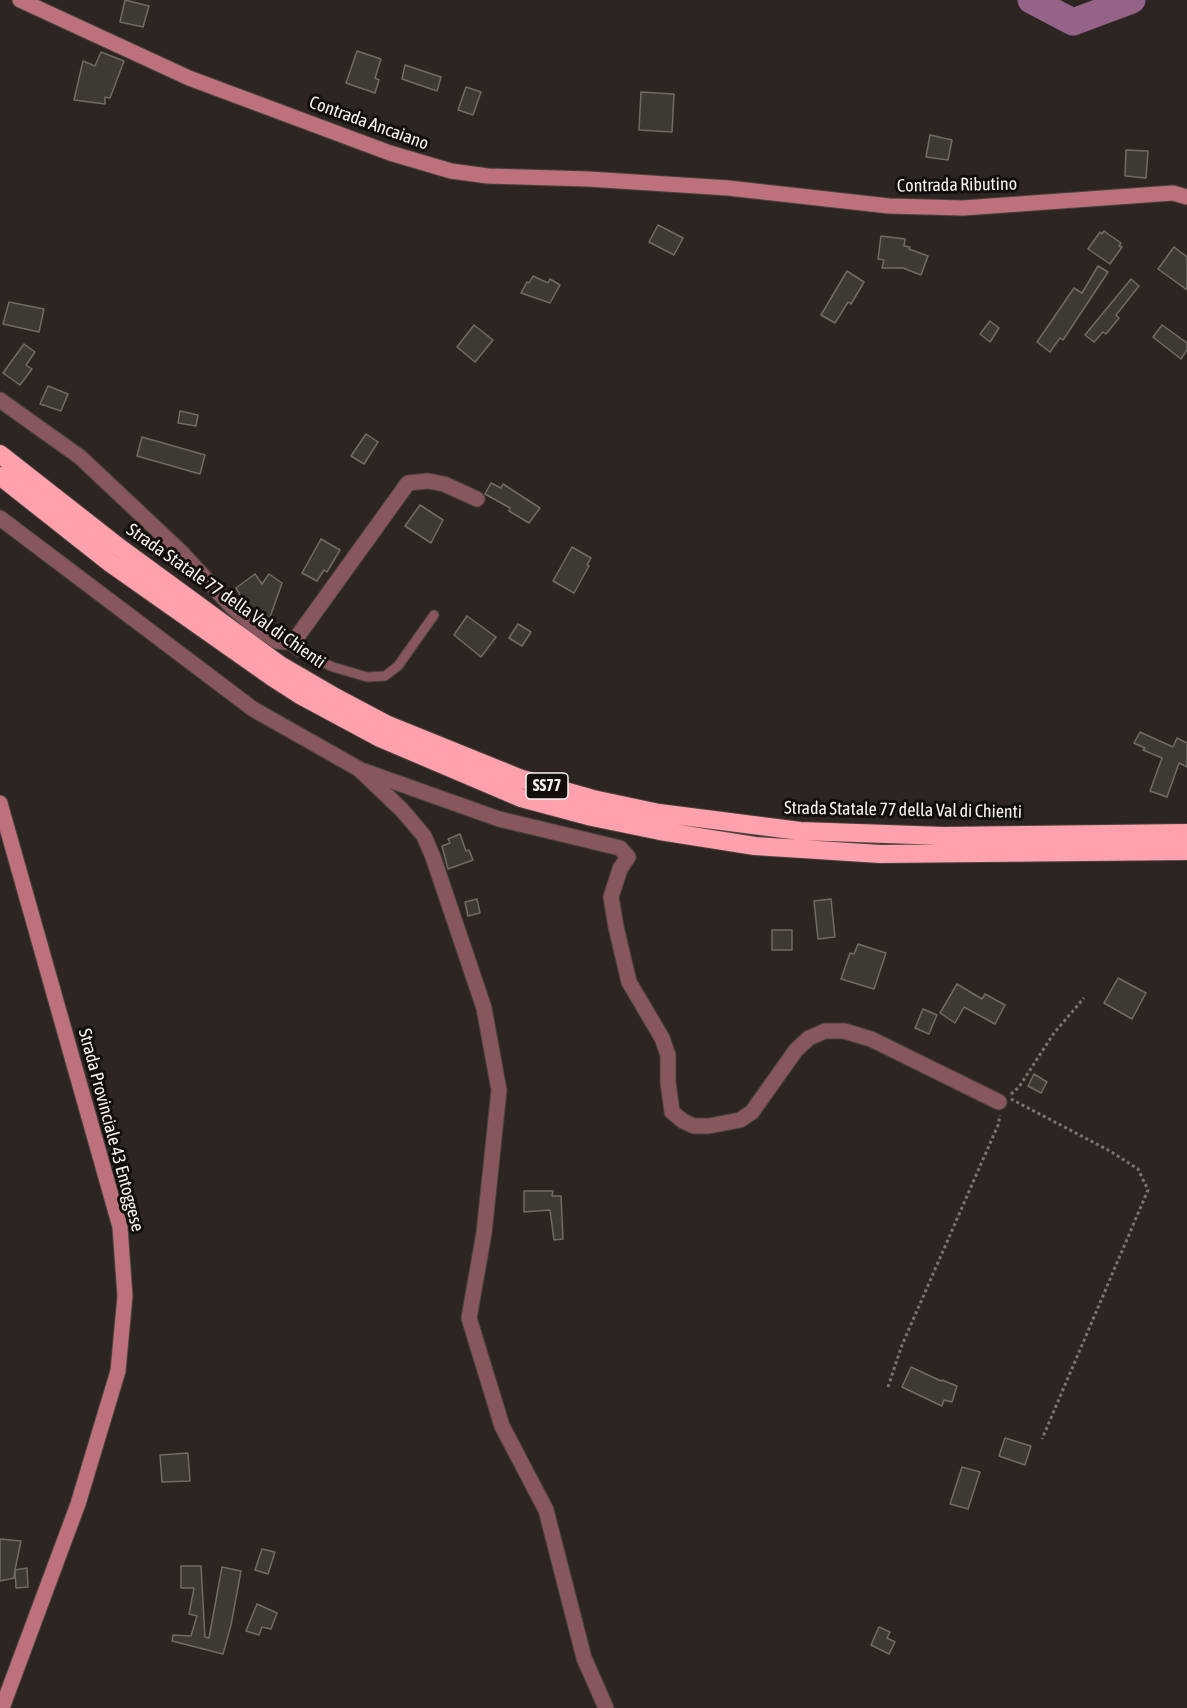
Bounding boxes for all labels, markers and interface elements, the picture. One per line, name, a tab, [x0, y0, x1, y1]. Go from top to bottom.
street label: Contrada Ancaiano	[306, 91, 432, 155]
street label: Contrada Ributino	[897, 173, 1017, 197]
street label: Strada Statale 77 della Val di Chienti	[122, 519, 330, 673]
road number: SS77	[526, 773, 568, 799]
street label: Strada Statale 77 della Val di Chienti	[784, 797, 1022, 823]
street label: Strada Provinciale 43 Entoggese	[73, 1026, 149, 1234]

